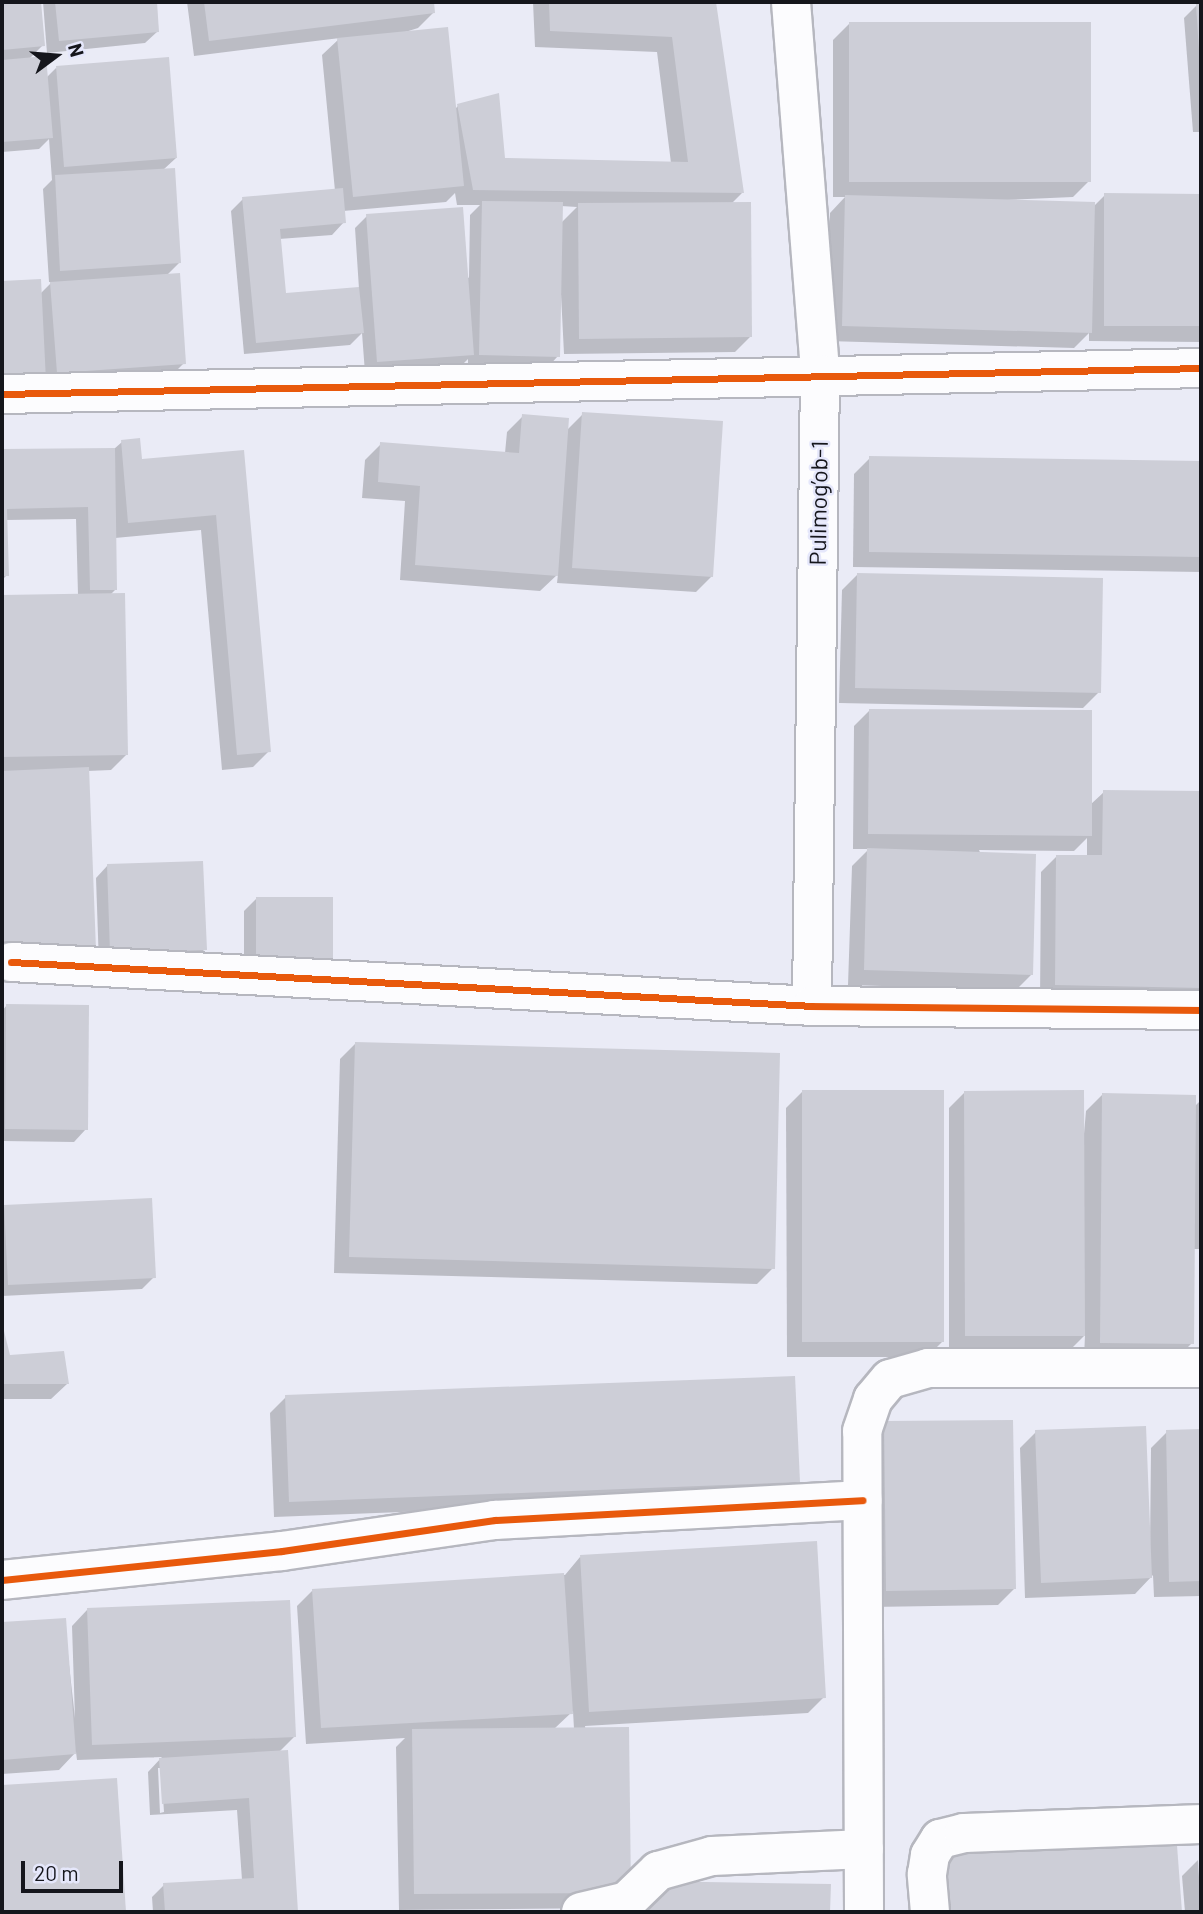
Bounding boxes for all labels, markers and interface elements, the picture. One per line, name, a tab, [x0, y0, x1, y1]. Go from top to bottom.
north arrow	[21, 21, 91, 91]
text: N	[64, 41, 89, 59]
street label: Pulimog’ob-1	[803, 441, 833, 565]
scale bar	[24, 1848, 126, 1892]
text: 20 m	[34, 1860, 79, 1885]

